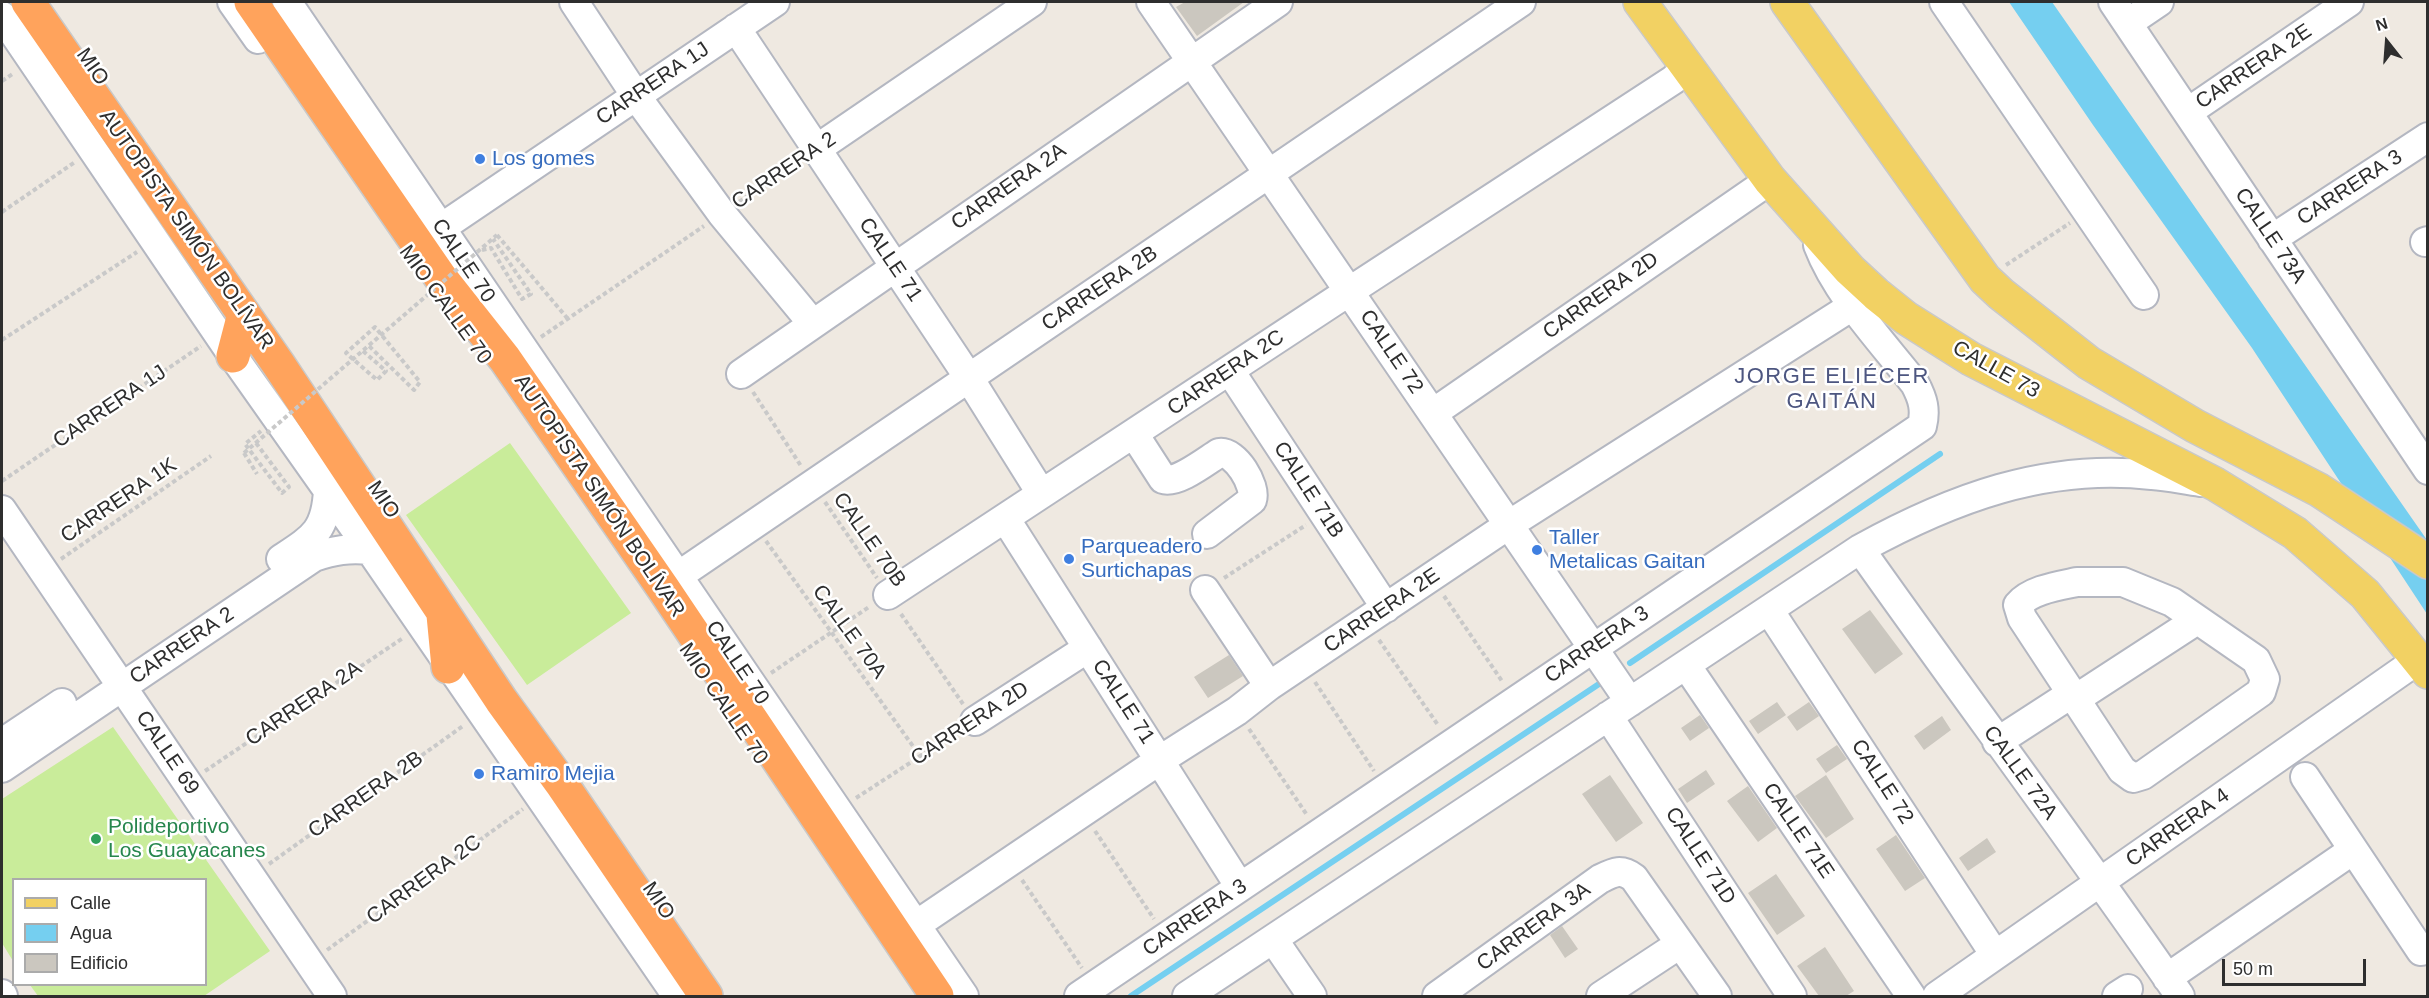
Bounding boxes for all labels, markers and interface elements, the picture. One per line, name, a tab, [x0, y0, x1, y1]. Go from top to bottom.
north arrow	[2357, 12, 2417, 72]
text: N	[2374, 14, 2390, 34]
street label: CARRERA 2E	[2191, 19, 2317, 115]
street label: CARRERA 1J	[592, 37, 714, 131]
street label: MIO	[70, 44, 114, 90]
street label: AUTOPISTA SIMÓN BOLÍVAR	[93, 105, 279, 355]
street label: CARRERA 2	[727, 127, 841, 215]
street label: CARRERA 2A	[947, 138, 1071, 236]
street label: CARRERA 3	[2293, 145, 2407, 231]
place label: Los gomes	[492, 146, 595, 172]
marker: Los gomes	[473, 152, 487, 166]
street label: CALLE 73A	[2229, 183, 2311, 289]
street label: CALLE 71	[853, 213, 927, 307]
street label: CALLE 70	[426, 214, 500, 308]
street label: MIO CALLE 70	[393, 240, 497, 370]
street label: CARRERA 2B	[1037, 241, 1163, 337]
street label: CARRERA 2D	[1538, 247, 1664, 345]
street label: CALLE 72	[1354, 305, 1428, 399]
street label: CARRERA 2C	[1163, 325, 1289, 421]
street label: CALLE 73	[1948, 336, 2044, 404]
street label: CARRERA 1J	[49, 360, 171, 454]
district label: JORGE ELIÉCER GAITÁN	[1734, 364, 1930, 416]
street label: AUTOPISTA SIMÓN BOLÍVAR	[508, 370, 690, 622]
street label: CALLE 71B	[1268, 437, 1348, 543]
street label: CARRERA 1K	[56, 453, 182, 549]
street label: MIO	[361, 477, 405, 523]
street label: CALLE 70B	[827, 488, 911, 592]
place label: Taller Metalicas Gaitan	[1549, 525, 1705, 575]
place label: Parqueadero Surtichapas	[1081, 534, 1202, 584]
marker: Taller Metalicas Gaitan	[1530, 543, 1544, 557]
marker: Parqueadero Surtichapas	[1062, 552, 1076, 566]
street label: CARRERA 2E	[1319, 563, 1445, 659]
street label: CALLE 70A	[807, 580, 891, 684]
street label: CARRERA 3	[1540, 601, 1654, 689]
street label: CARRERA 2	[125, 602, 239, 690]
street label: CALLE 70	[700, 616, 774, 710]
street label: MIO CALLE 70	[673, 638, 773, 770]
street label: CALLE 71	[1086, 655, 1160, 749]
street label: CARRERA 2A	[241, 656, 367, 752]
street label: CARRERA 2D	[906, 677, 1034, 771]
street label: CALLE 69	[130, 706, 204, 800]
street label: CALLE 72A	[1978, 721, 2062, 825]
street label: CALLE 72	[1845, 735, 1919, 829]
street label: CARRERA 2B	[304, 746, 428, 844]
place label: Ramiro Mejia	[491, 761, 615, 787]
marker: Ramiro Mejia	[472, 767, 486, 781]
street label: CALLE 71E	[1757, 778, 1839, 884]
street label: CARRERA 4	[2122, 783, 2234, 873]
street label: CALLE 71D	[1659, 803, 1741, 909]
place label: Polideportivo Los Guayacanes	[108, 814, 266, 864]
street label: CARRERA 2C	[362, 830, 486, 930]
marker: Polideportivo Los Guayacanes	[89, 832, 103, 846]
street label: CARRERA 3	[1138, 874, 1252, 962]
street label: CARRERA 3A	[1472, 877, 1596, 977]
legend	[12, 878, 207, 986]
street label: MIO	[636, 878, 680, 924]
text: Calle	[70, 893, 111, 913]
text: Agua	[70, 923, 112, 943]
scale bar	[2225, 947, 2369, 985]
text: Edificio	[70, 953, 128, 973]
text: 50 m	[2233, 959, 2273, 979]

